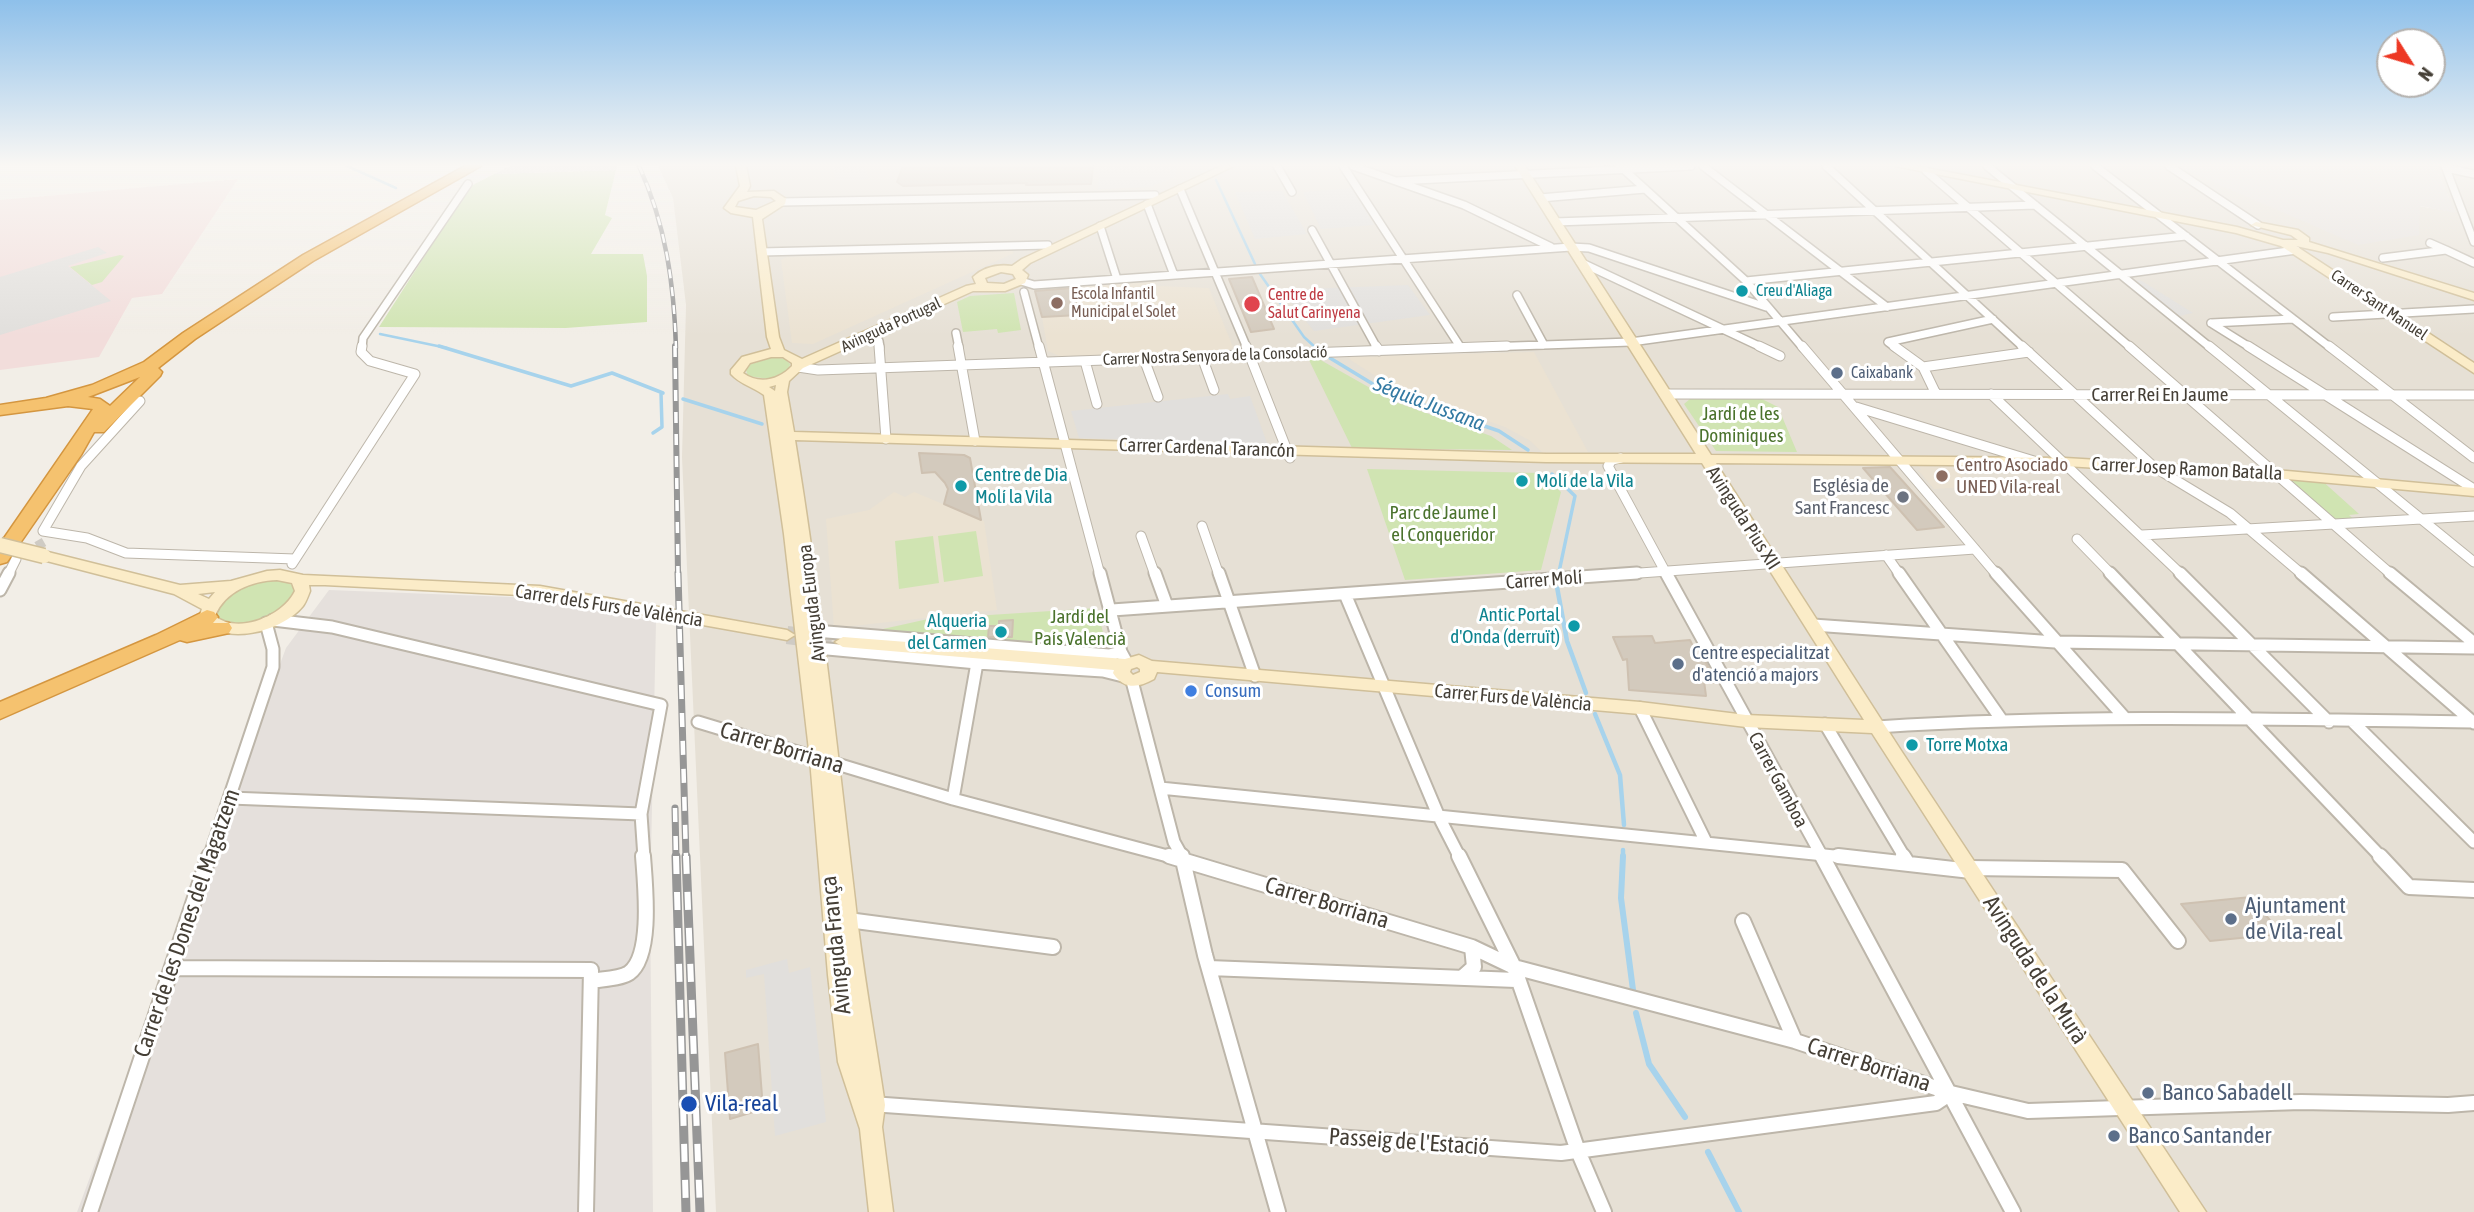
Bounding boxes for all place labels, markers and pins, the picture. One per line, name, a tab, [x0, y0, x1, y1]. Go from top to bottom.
place label: Creu d'Aliaga	[1756, 281, 1833, 301]
marker: Creu d'Aliaga	[1734, 283, 1750, 299]
place label: Escola Infantil Municipal el Solet	[1071, 284, 1176, 322]
place label: Centre de Salut Carinyena	[1268, 285, 1361, 323]
marker: Centre de Salut Carinyena	[1242, 294, 1262, 314]
marker: Escola Infantil Municipal el Solet	[1049, 295, 1065, 311]
place label: Caixabank	[1851, 363, 1913, 383]
marker: Caixabank	[1829, 365, 1845, 381]
place label: Centro Asociado UNED Vila-real	[1956, 454, 2068, 498]
place label: Centre de Dia Molí la Vila	[975, 464, 1068, 508]
marker: Centro Asociado UNED Vila-real	[1934, 468, 1950, 484]
place label: Molí de la Vila	[1536, 470, 1634, 492]
marker: Molí de la Vila	[1514, 473, 1530, 489]
place label: Església de Sant Francesc	[1795, 475, 1889, 519]
marker: Centre de Dia Molí la Vila	[953, 478, 969, 494]
marker: Església de Sant Francesc	[1895, 489, 1911, 505]
place label: Antic Portal d'Onda (derruït)	[1450, 604, 1560, 648]
place label: Alqueria del Carmen	[907, 610, 987, 654]
marker: Antic Portal d'Onda (derruït)	[1566, 618, 1582, 634]
marker: Alqueria del Carmen	[993, 624, 1009, 640]
place label: Centre especialitzat d'atenció a majors	[1692, 642, 1830, 686]
marker: Centre especialitzat d'atenció a majors	[1670, 656, 1686, 672]
place label: Consum	[1205, 680, 1261, 702]
marker: Consum	[1183, 683, 1199, 699]
place label: Torre Motxa	[1926, 734, 2008, 756]
marker: Torre Motxa	[1904, 737, 1920, 753]
place label: Ajuntament de Vila-real	[2245, 892, 2346, 946]
marker: Ajuntament de Vila-real	[2223, 911, 2239, 927]
place label: Banco Sabadell	[2162, 1079, 2293, 1107]
marker: Banco Sabadell	[2140, 1085, 2156, 1101]
place label: Vila-real	[705, 1090, 778, 1118]
marker: Vila-real	[679, 1094, 699, 1114]
place label: Banco Santander	[2128, 1122, 2271, 1150]
marker: Banco Santander	[2106, 1128, 2122, 1144]

